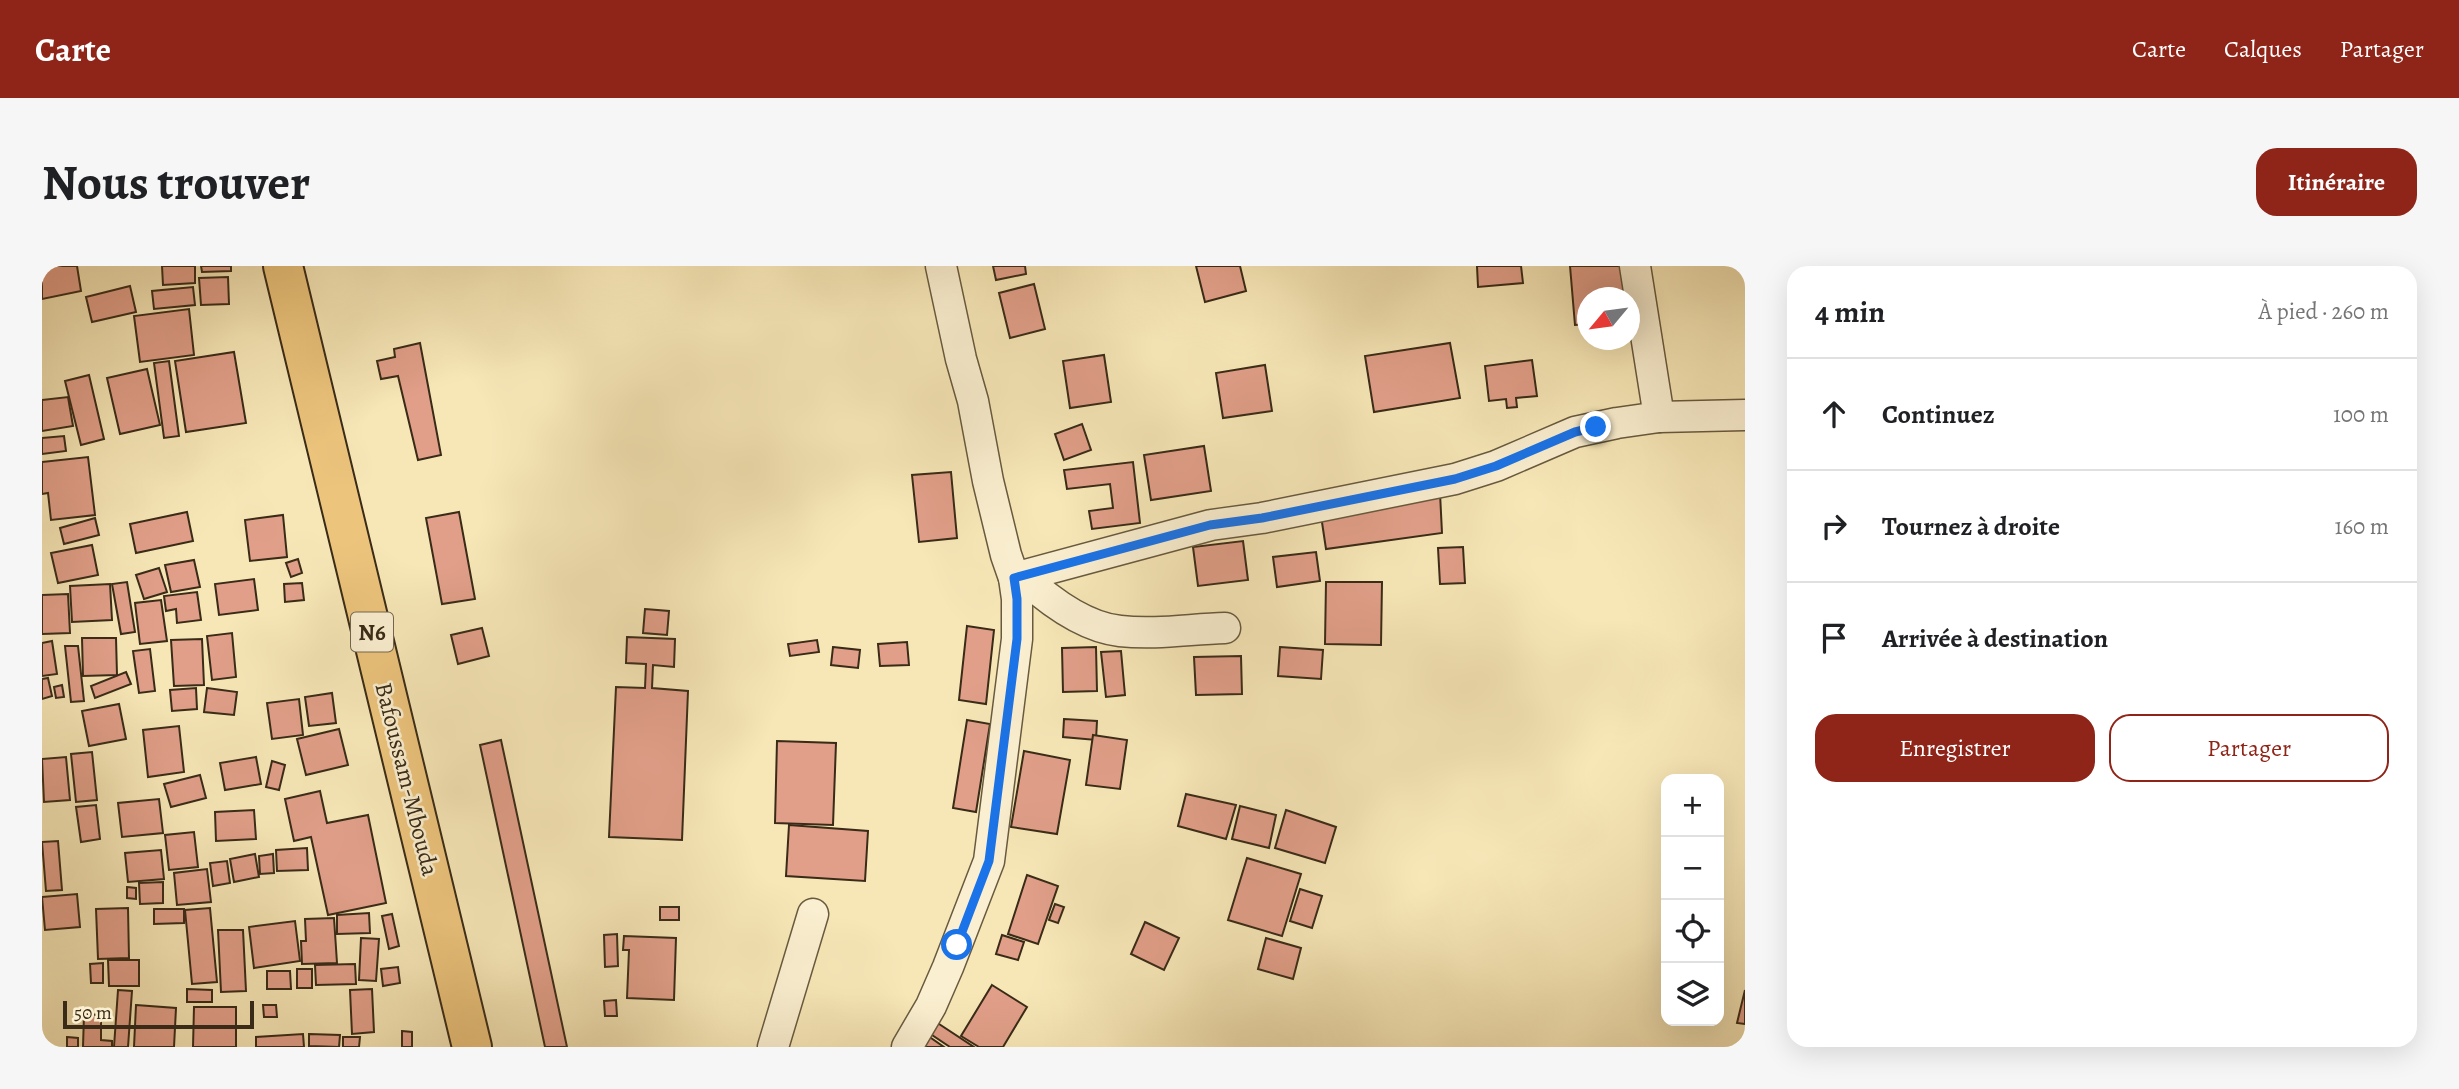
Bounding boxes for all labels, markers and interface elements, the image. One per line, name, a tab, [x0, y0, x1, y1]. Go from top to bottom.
text: Carte	[35, 27, 111, 72]
text: Carte	[2132, 33, 2186, 65]
text: Calques	[2224, 33, 2302, 65]
text: Partager	[2340, 33, 2424, 65]
button: Itinéraire	[2256, 148, 2417, 216]
text: Nous trouver	[42, 149, 310, 216]
north arrow	[1577, 287, 1640, 350]
text: 4 min	[1815, 292, 1885, 332]
text: À pied · 260 m	[2259, 296, 2389, 327]
icon: ahead	[1815, 395, 1853, 433]
text: Continuez	[1882, 397, 1995, 432]
text: 100 m	[2333, 399, 2389, 430]
route end	[1580, 411, 1611, 442]
icon: right	[1815, 507, 1853, 545]
text: Tournez à droite	[1882, 509, 2060, 544]
text: 160 m	[2335, 511, 2389, 542]
road number: N6	[351, 612, 393, 652]
icon: arrive	[1815, 619, 1853, 657]
text: Arrivée à destination	[1882, 621, 2108, 656]
street label: Bafoussam-Mbouda	[367, 679, 447, 880]
button: Enregistrer	[1815, 714, 2095, 782]
button: Partager	[2109, 714, 2389, 782]
map controls	[1661, 774, 1724, 1026]
button: +	[1661, 774, 1724, 837]
button: −	[1661, 837, 1724, 900]
button: locate	[1661, 900, 1724, 963]
route start	[941, 929, 972, 960]
button: layers	[1661, 963, 1724, 1026]
scale bar	[63, 998, 254, 1030]
text: 50 m	[74, 1000, 112, 1026]

